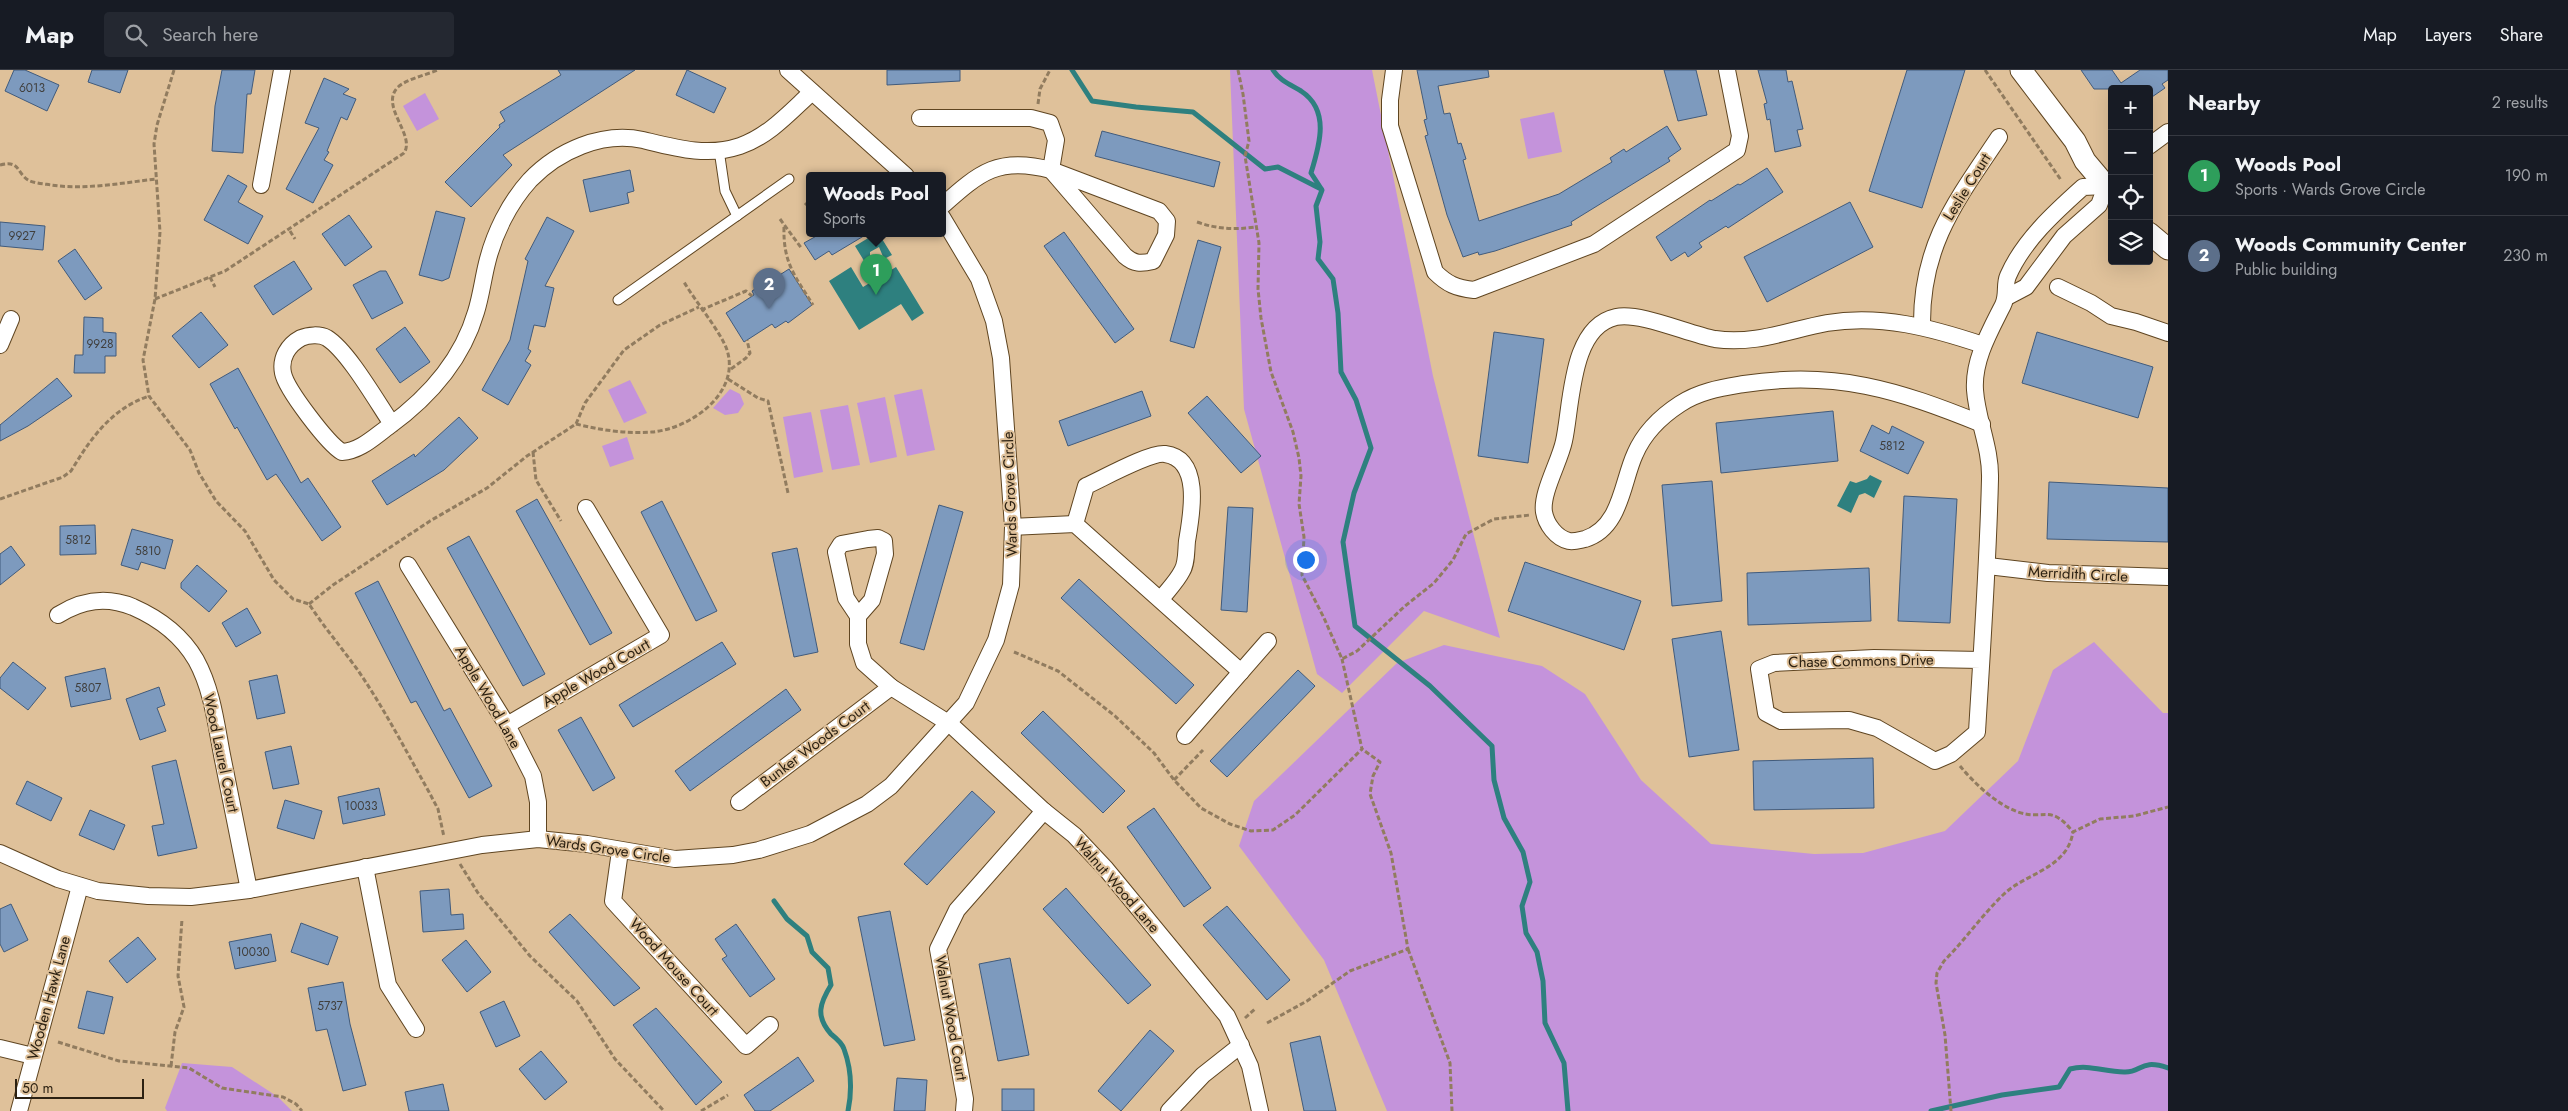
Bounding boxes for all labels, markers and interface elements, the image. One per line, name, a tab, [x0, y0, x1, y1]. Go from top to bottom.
search box	[104, 12, 454, 57]
text: Map	[25, 17, 74, 52]
icon: search	[122, 21, 150, 49]
text: Search here	[162, 21, 258, 48]
text: Map	[2363, 22, 2397, 48]
text: Layers	[2425, 22, 2472, 48]
text: Share	[2500, 22, 2543, 48]
house number: 6013	[19, 79, 45, 97]
map controls	[2108, 85, 2153, 265]
button: +	[2108, 85, 2153, 130]
text: Nearby	[2188, 88, 2260, 118]
text: 2 results	[2492, 91, 2548, 114]
button: −	[2108, 130, 2153, 175]
street label: Leslie Court	[1938, 149, 1996, 225]
text: Woods Pool	[2235, 151, 2341, 178]
text: 1	[2200, 164, 2208, 187]
text: 190 m	[2505, 164, 2548, 187]
popup	[806, 172, 946, 237]
button: locate	[2108, 175, 2153, 220]
text: Sports · Wards Grove Circle	[2235, 178, 2426, 201]
text: Woods Pool	[823, 180, 929, 207]
text: Sports	[823, 207, 865, 230]
button: layers	[2108, 220, 2153, 265]
house number: 9927	[9, 227, 36, 245]
text: Woods Community Center	[2235, 231, 2467, 258]
text: 2	[2199, 244, 2209, 267]
text: 230 m	[2503, 244, 2548, 267]
pin: 1	[860, 254, 892, 295]
text: Public building	[2235, 258, 2337, 281]
pin: 2	[753, 268, 785, 309]
house number: 9928	[86, 335, 114, 353]
street label: Wards Grove Circle	[997, 431, 1023, 557]
house number: 5812	[1879, 437, 1905, 455]
house number: 5812	[65, 531, 91, 549]
house number: 5810	[135, 542, 161, 560]
your location	[1293, 547, 1319, 573]
street label: Merridith Circle	[2028, 560, 2129, 588]
street label: Apple Wood Court	[538, 633, 654, 713]
street label: Apple Wood Lane	[450, 642, 526, 753]
street label: Chase Commons Drive	[1788, 649, 1934, 673]
house number: 5807	[75, 679, 102, 697]
street label: Wood Laurel Court	[198, 692, 244, 815]
street label: Bunker Woods Court	[756, 695, 875, 793]
house number: 10033	[345, 797, 378, 815]
street label: Wards Grove Circle	[544, 829, 672, 869]
street label: Walnut Wood Lane	[1069, 832, 1165, 938]
street label: Wood Mouse Court	[624, 913, 724, 1021]
street label: Wooden Hawk Lane	[22, 933, 76, 1062]
house number: 10030	[236, 943, 270, 961]
street label: Walnut Wood Court	[929, 954, 973, 1082]
house number: 5737	[317, 997, 344, 1015]
scale bar	[15, 1076, 144, 1099]
text: 50 m	[22, 1078, 53, 1098]

